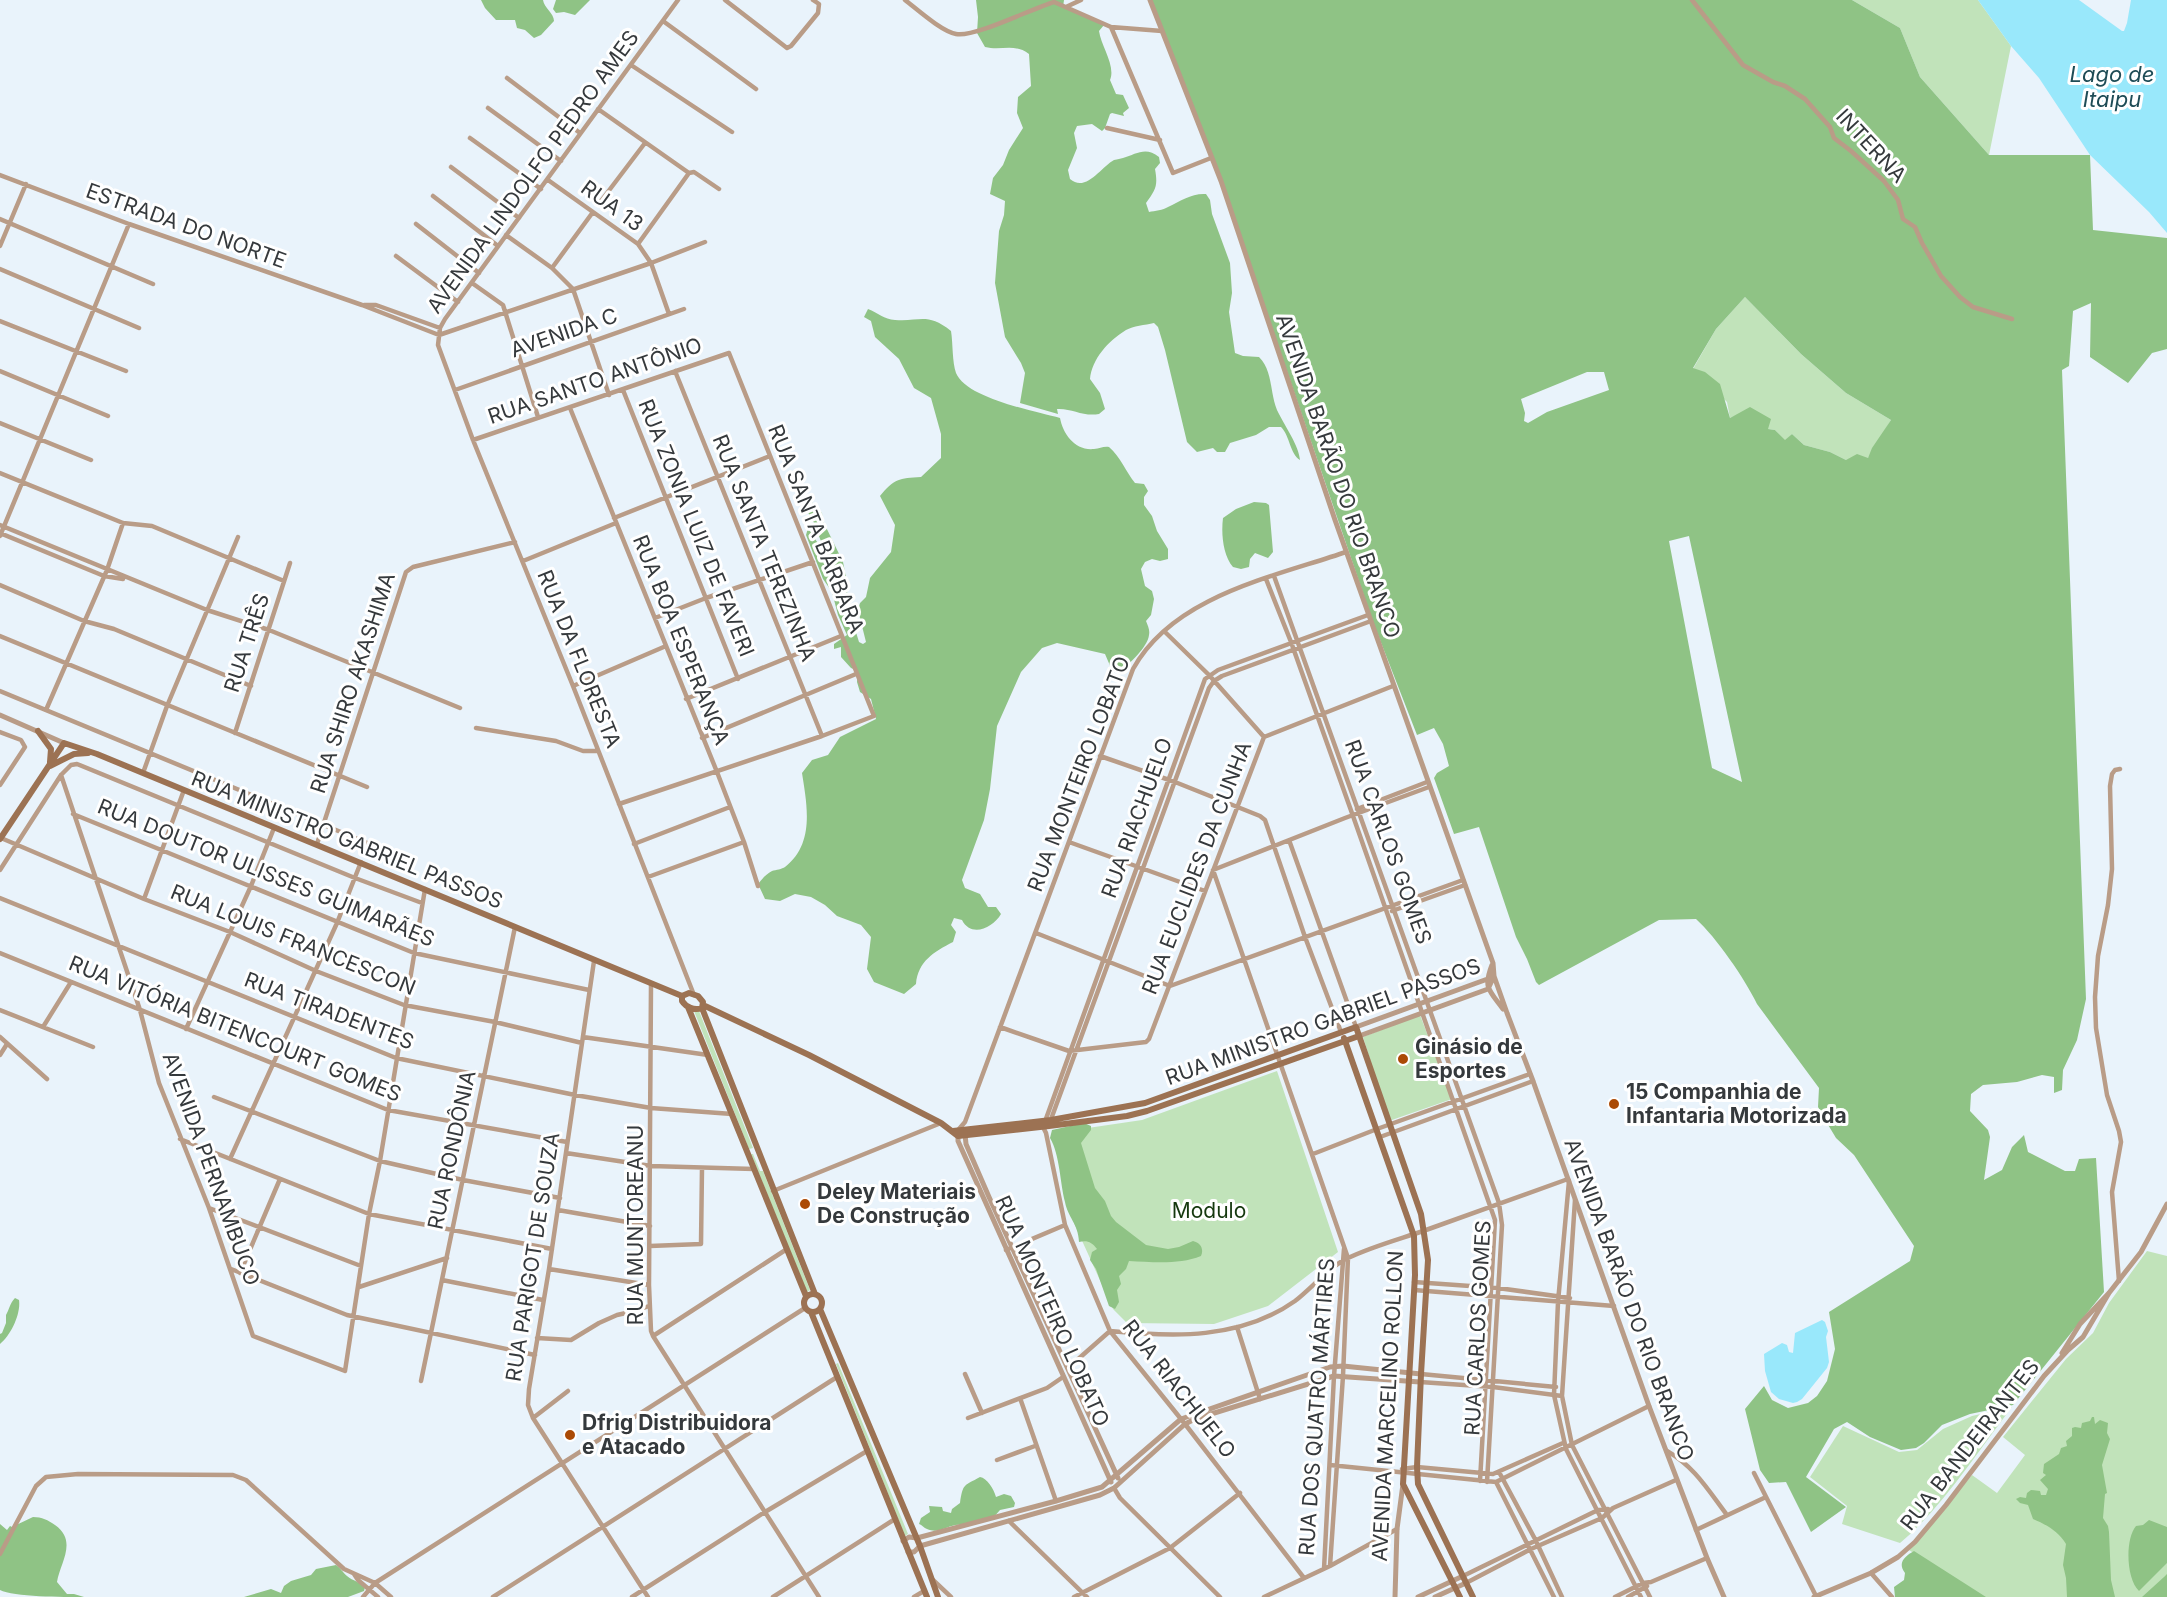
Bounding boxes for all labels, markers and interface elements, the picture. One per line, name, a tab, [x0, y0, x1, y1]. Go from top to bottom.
street label: AVENIDA LINDOLFO PEDRO AMES	[422, 25, 644, 318]
water label: Lago de Itaipu	[2070, 61, 2154, 112]
street label: INTERNA	[1831, 104, 1912, 188]
street label: RUA 13	[576, 175, 648, 236]
street label: ESTRADA DO NORTE	[83, 178, 290, 273]
street label: AVENIDA C	[507, 303, 621, 363]
street label: AVENIDA BARÃO DO RIO BRANCO	[1271, 310, 1407, 641]
street label: RUA SANTO ANTÔNIO	[485, 332, 705, 429]
street label: RUA ZONIA LUIZ DE FAVERI	[633, 396, 760, 660]
street label: RUA SANTA BÁRBARA	[763, 420, 871, 637]
street label: RUA SANTA TEREZINHA	[708, 431, 821, 665]
street label: RUA BOA ESPERANÇA	[628, 531, 735, 748]
street label: RUA DA FLORESTA	[532, 566, 627, 751]
street label: RUA SHIRO AKASHIMA	[305, 569, 400, 796]
street label: RUA TRÊS	[218, 590, 274, 695]
street label: RUA MONTEIRO LOBATO	[1022, 653, 1135, 895]
street label: RUA RIACHUELO	[1096, 734, 1177, 901]
street label: RUA CARLOS GOMES	[1340, 736, 1437, 947]
street label: RUA EUCLIDES DA CUNHA	[1137, 738, 1256, 998]
street label: RUA MINISTRO GABRIEL PASSOS	[188, 765, 506, 914]
street label: RUA DOUTOR ULISSES GUIMARÃES	[94, 792, 439, 952]
street label: RUA LOUIS FRANCESCON	[167, 879, 419, 1000]
street label: RUA VITÓRIA BITENCOURT GOMES	[65, 949, 405, 1107]
street label: RUA MINISTRO GABRIEL PASSOS	[1162, 953, 1484, 1090]
street label: RUA TIRADENTES	[241, 967, 417, 1054]
place label: Ginásio de Esportes	[1415, 1034, 1523, 1083]
street label: AVENIDA PERNAMBUCO	[158, 1049, 265, 1289]
marker: Ginásio de Esportes	[1396, 1052, 1410, 1066]
street label: RUA RONDÔNIA	[422, 1068, 481, 1232]
place label: 15 Companhia de Infantaria Motorizada	[1626, 1079, 1847, 1128]
marker: 15 Companhia de Infantaria Motorizada	[1607, 1097, 1621, 1111]
street label: RUA MUNTOREANU	[623, 1125, 648, 1325]
street label: RUA PARIGOT DE SOUZA	[500, 1131, 565, 1383]
street label: AVENIDA BARÃO DO RIO BRANCO	[1559, 1135, 1700, 1464]
place label: Deley Materiais De Construção	[817, 1179, 976, 1228]
street label: RUA MONTEIRO LOBATO	[990, 1191, 1115, 1430]
marker: Deley Materiais De Construção	[798, 1197, 812, 1211]
park label: Modulo	[1172, 1198, 1246, 1223]
street label: RUA CARLOS GOMES	[1459, 1220, 1496, 1436]
street label: AVENIDA MARCELINO ROLLON	[1367, 1250, 1408, 1562]
street label: RUA DOS QUATRO MÁRTIRES	[1293, 1257, 1339, 1557]
street label: RUA RIACHUELO	[1118, 1315, 1241, 1463]
street label: RUA BANDEIRANTES	[1895, 1354, 2044, 1535]
place label: Dfrig Distribuidora e Atacado	[582, 1410, 771, 1459]
marker: Dfrig Distribuidora e Atacado	[563, 1428, 577, 1442]

